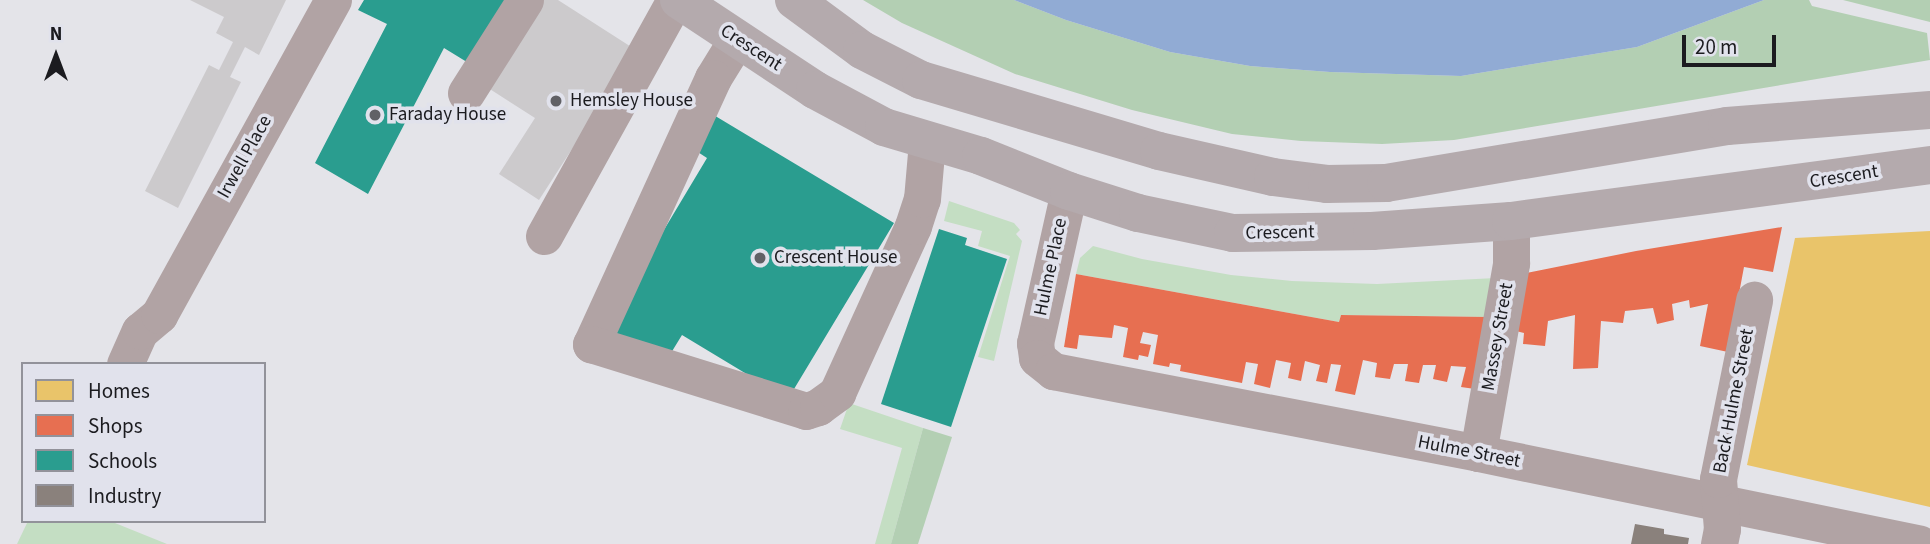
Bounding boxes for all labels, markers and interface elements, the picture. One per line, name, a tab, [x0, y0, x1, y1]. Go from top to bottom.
street label: Crescent	[716, 20, 786, 76]
north arrow	[21, 21, 91, 91]
text: N	[50, 21, 62, 48]
scale bar	[1685, 21, 1780, 65]
text: 20 m	[1695, 32, 1737, 62]
place label: Hemsley House	[570, 90, 693, 112]
marker: Hemsley House	[548, 93, 564, 109]
place label: Faraday House	[389, 104, 506, 126]
marker: Faraday House	[367, 107, 383, 123]
street label: Irwell Place	[213, 112, 277, 202]
street label: Crescent	[1808, 160, 1880, 194]
street label: Hulme Place	[1030, 216, 1072, 318]
street label: Crescent	[1245, 221, 1315, 245]
place label: Crescent House	[774, 247, 897, 269]
marker: Crescent House	[752, 250, 768, 266]
street label: Massey Street	[1477, 281, 1519, 393]
street label: Back Hulme Street	[1709, 327, 1759, 475]
legend	[21, 362, 266, 523]
text: Homes	[88, 376, 150, 406]
text: Shops	[88, 411, 142, 441]
street label: Hulme Street	[1416, 431, 1522, 473]
text: Schools	[88, 446, 157, 476]
text: Industry	[88, 481, 161, 511]

